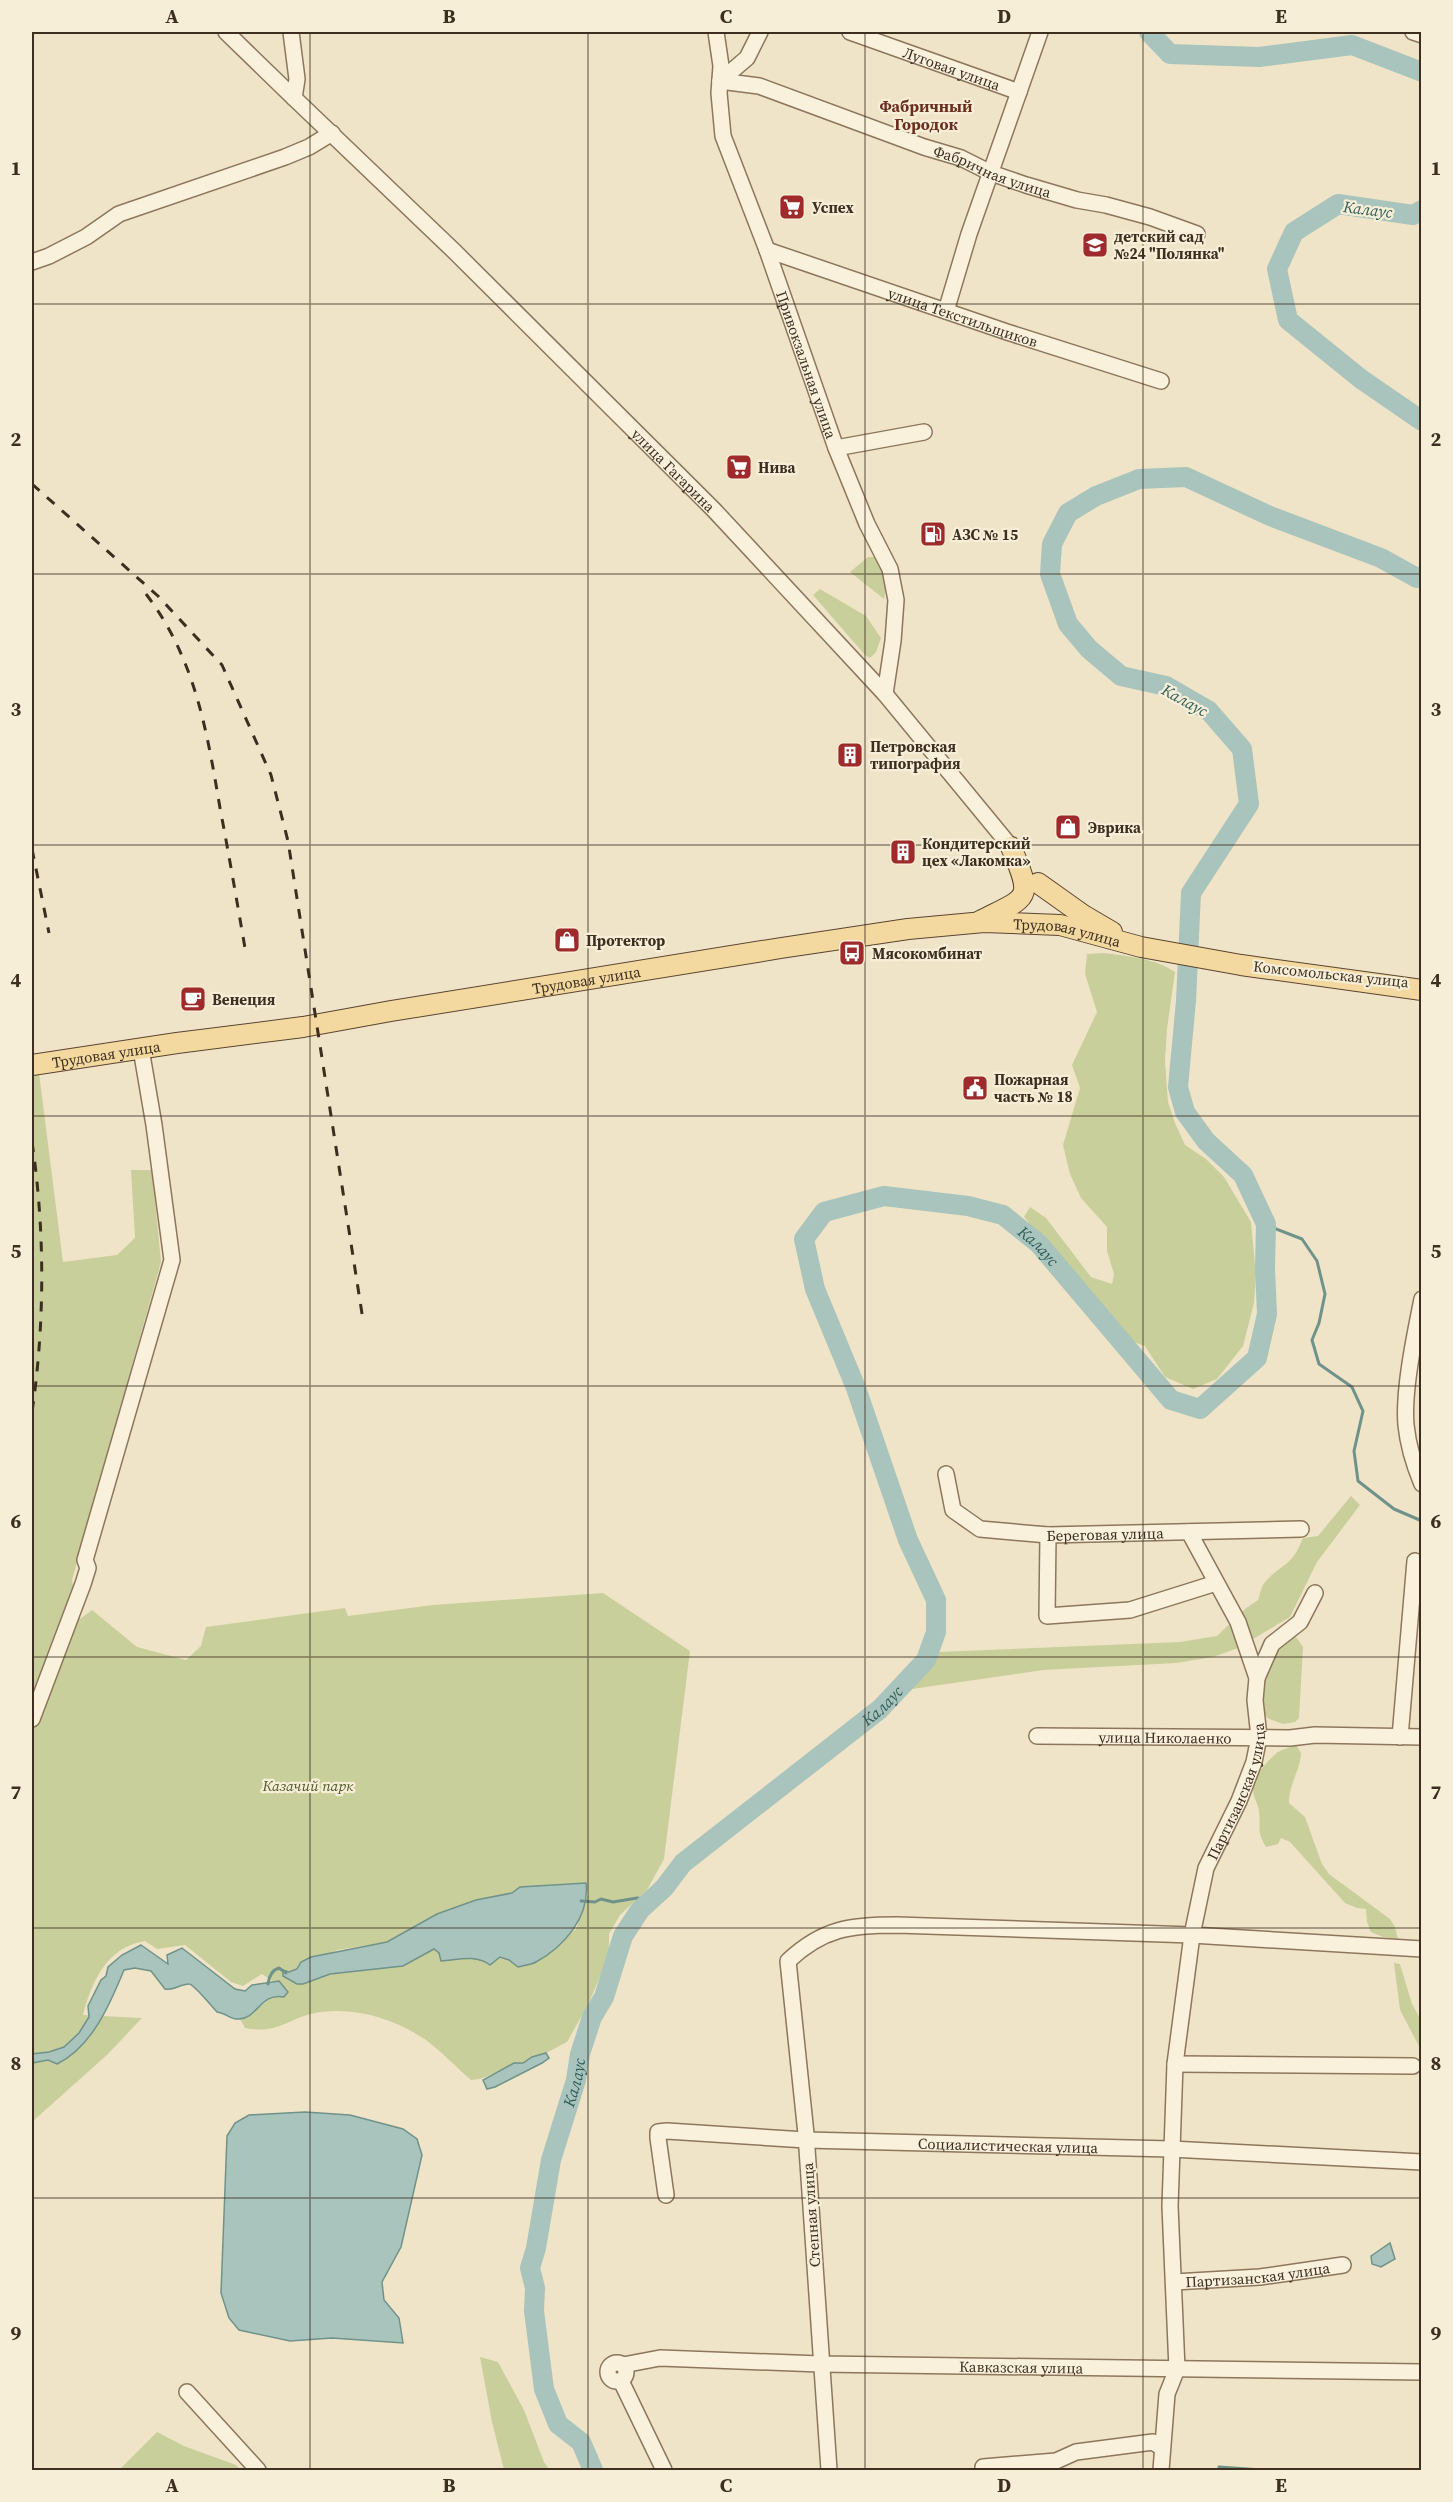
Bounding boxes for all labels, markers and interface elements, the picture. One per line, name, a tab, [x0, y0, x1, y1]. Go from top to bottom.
text: A	[165, 2, 179, 30]
text: B	[442, 2, 456, 30]
text: C	[720, 2, 732, 30]
text: D	[997, 2, 1011, 30]
text: E	[1275, 2, 1287, 30]
street label: Луговая улица	[900, 41, 1004, 95]
district label: Фабричный Городок	[879, 95, 973, 135]
street label: Фабричная улица	[931, 140, 1054, 202]
text: 1	[11, 154, 21, 182]
text: 1	[1431, 154, 1441, 182]
supermarket icon: Успех	[777, 192, 807, 222]
water label: Калаус	[1341, 195, 1394, 223]
place label: Успех	[812, 197, 855, 218]
place label: детский сад №24 "Полянка"	[1113, 226, 1225, 264]
school or university icon: детский сад №24 "Полянка"	[1080, 230, 1110, 260]
street label: улица Текстильщиков	[885, 282, 1041, 352]
street label: Привокзальная улица	[771, 288, 842, 441]
street label: улица Гагарина	[627, 423, 721, 517]
text: 2	[11, 425, 22, 453]
text: 2	[1431, 425, 1442, 453]
supermarket icon: Нива	[724, 452, 754, 482]
place label: Нива	[758, 457, 797, 478]
fuel station icon: АЗС № 15	[918, 519, 948, 549]
place label: АЗС № 15	[952, 524, 1018, 545]
water label: Калаус	[1157, 678, 1212, 722]
text: 3	[11, 695, 22, 723]
text: 3	[1431, 695, 1442, 723]
place label: Петровская типография	[870, 736, 961, 774]
building icon: Петровская типография	[835, 740, 865, 770]
shop icon: Эврика	[1053, 812, 1083, 842]
place label: Эврика	[1088, 817, 1142, 838]
place label: Кондитерский цех «Лакомка»	[922, 833, 1031, 871]
building icon: Кондитерский цех «Лакомка»	[888, 837, 918, 867]
street label: Трудовая улица	[1013, 913, 1124, 952]
shop icon: Протектор	[552, 925, 582, 955]
place label: Протектор	[586, 930, 665, 951]
bus stop icon: Мясокомбинат	[837, 938, 867, 968]
place label: Мясокомбинат	[872, 943, 983, 964]
street label: Комсомольская улица	[1252, 955, 1410, 993]
street label: Трудовая улица	[531, 960, 642, 999]
text: 4	[11, 966, 22, 994]
text: 4	[1431, 966, 1442, 994]
cafe icon: Венеция	[178, 984, 208, 1014]
place label: Венеция	[212, 989, 276, 1010]
street label: Трудовая улица	[50, 1035, 162, 1072]
place label: Пожарная часть № 18	[994, 1069, 1073, 1107]
public building icon: Пожарная часть № 18	[960, 1073, 990, 1103]
water label: Калаус	[1013, 1220, 1064, 1271]
text: 5	[11, 1237, 22, 1265]
text: 5	[1431, 1237, 1442, 1265]
text: 6	[11, 1507, 22, 1535]
text: 6	[1431, 1507, 1442, 1535]
street label: Береговая улица	[1046, 1522, 1164, 1546]
water label: Калаус	[856, 1680, 908, 1731]
street label: Партизанская улица	[1201, 1722, 1270, 1863]
street label: улица Николаенко	[1098, 1726, 1232, 1748]
park label: Казачий парк	[261, 1775, 354, 1796]
text: 7	[11, 1778, 22, 1806]
text: 7	[1431, 1778, 1442, 1806]
text: 8	[11, 2049, 21, 2077]
text: 8	[1431, 2049, 1441, 2077]
water label: Калаус	[557, 2056, 590, 2110]
street label: Социалистическая улица	[918, 2132, 1099, 2158]
street label: Степная улица	[797, 2162, 825, 2268]
street label: Партизанская улица	[1185, 2256, 1332, 2292]
text: 9	[11, 2319, 22, 2347]
text: 9	[1431, 2319, 1442, 2347]
street label: Кавказская улица	[959, 2355, 1084, 2378]
text: A	[165, 2471, 179, 2499]
text: B	[442, 2471, 456, 2499]
text: C	[720, 2471, 732, 2499]
text: D	[997, 2471, 1011, 2499]
text: E	[1275, 2471, 1287, 2499]

